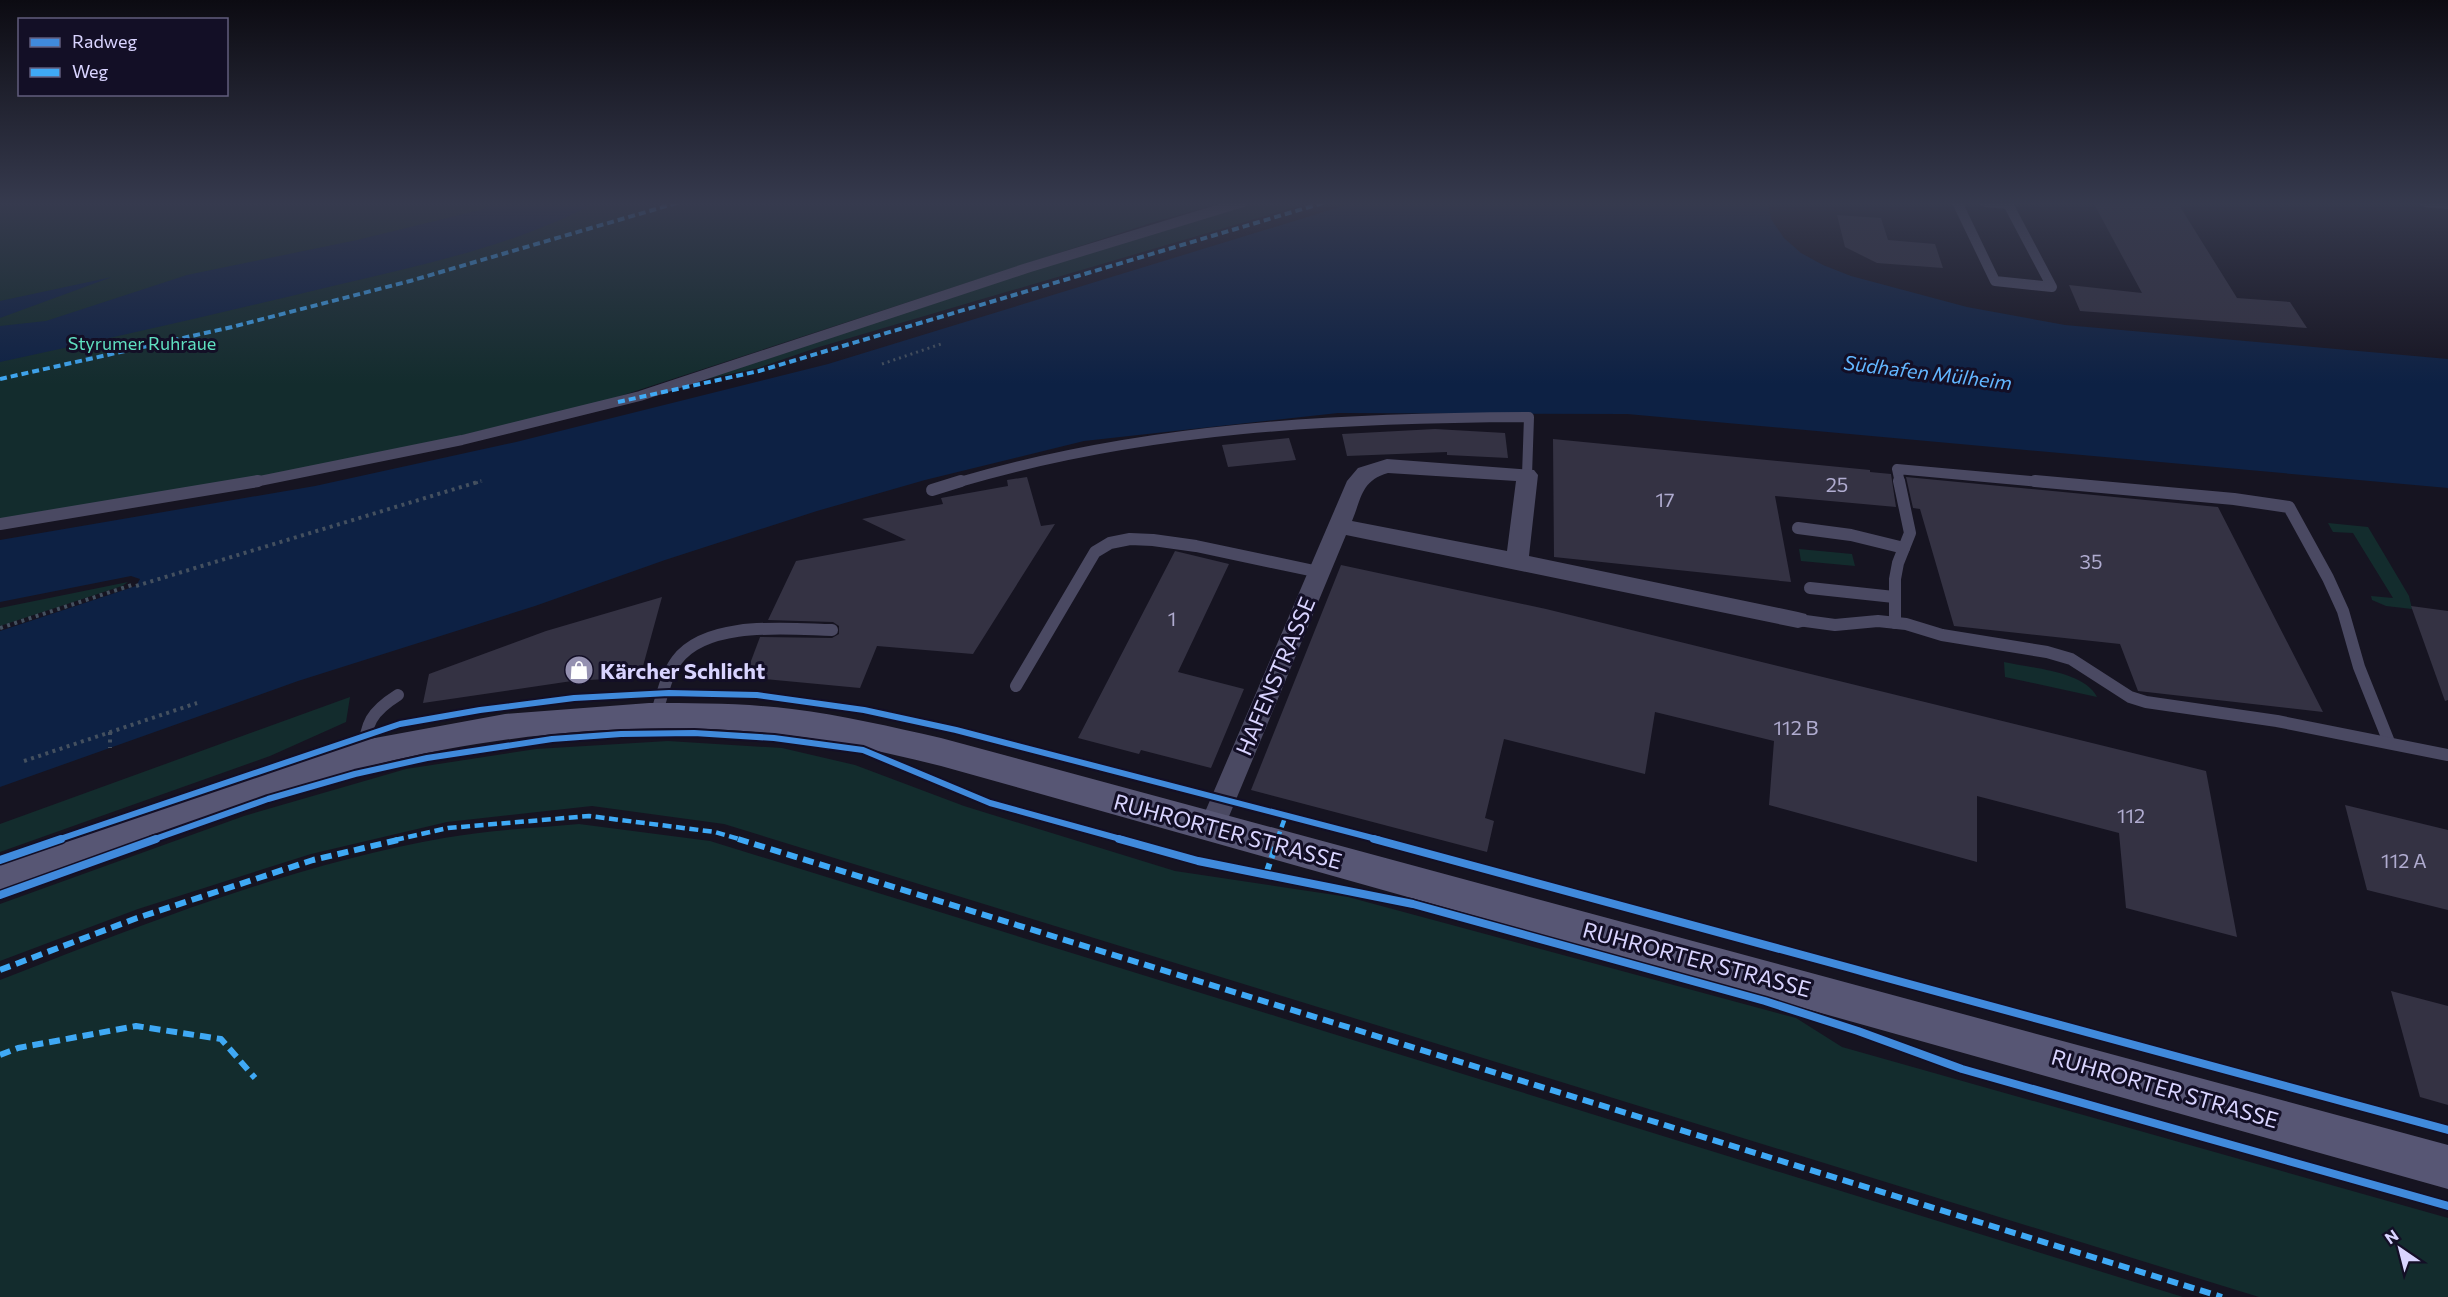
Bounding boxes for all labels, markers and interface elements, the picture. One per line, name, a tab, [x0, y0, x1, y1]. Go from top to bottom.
legend	[18, 18, 228, 96]
text: Radweg	[72, 30, 137, 52]
text: Weg	[72, 60, 109, 82]
park label: Styrumer Ruhraue	[68, 332, 216, 354]
water label: Südhafen Mülheim	[1842, 350, 2014, 394]
house number: 25	[1826, 472, 1848, 496]
house number: 17	[1655, 487, 1675, 511]
house number: 35	[2080, 549, 2102, 573]
street label: HAFENSTRASSE	[1229, 593, 1321, 759]
house number: 1	[1168, 606, 1176, 630]
shop icon: Kärcher Schlicht	[563, 654, 595, 686]
place label: Kärcher Schlicht	[600, 657, 765, 684]
house number: 112 B	[1774, 715, 1819, 739]
street label: RUHRORTER STRASSE	[1111, 788, 1345, 874]
house number: 112	[2117, 803, 2145, 827]
house number: 112 A	[2381, 848, 2427, 872]
street label: RUHRORTER STRASSE	[1580, 916, 1814, 1002]
street label: RUHRORTER STRASSE	[2048, 1043, 2282, 1133]
north arrow	[2370, 1219, 2430, 1279]
text: N	[2381, 1225, 2401, 1248]

